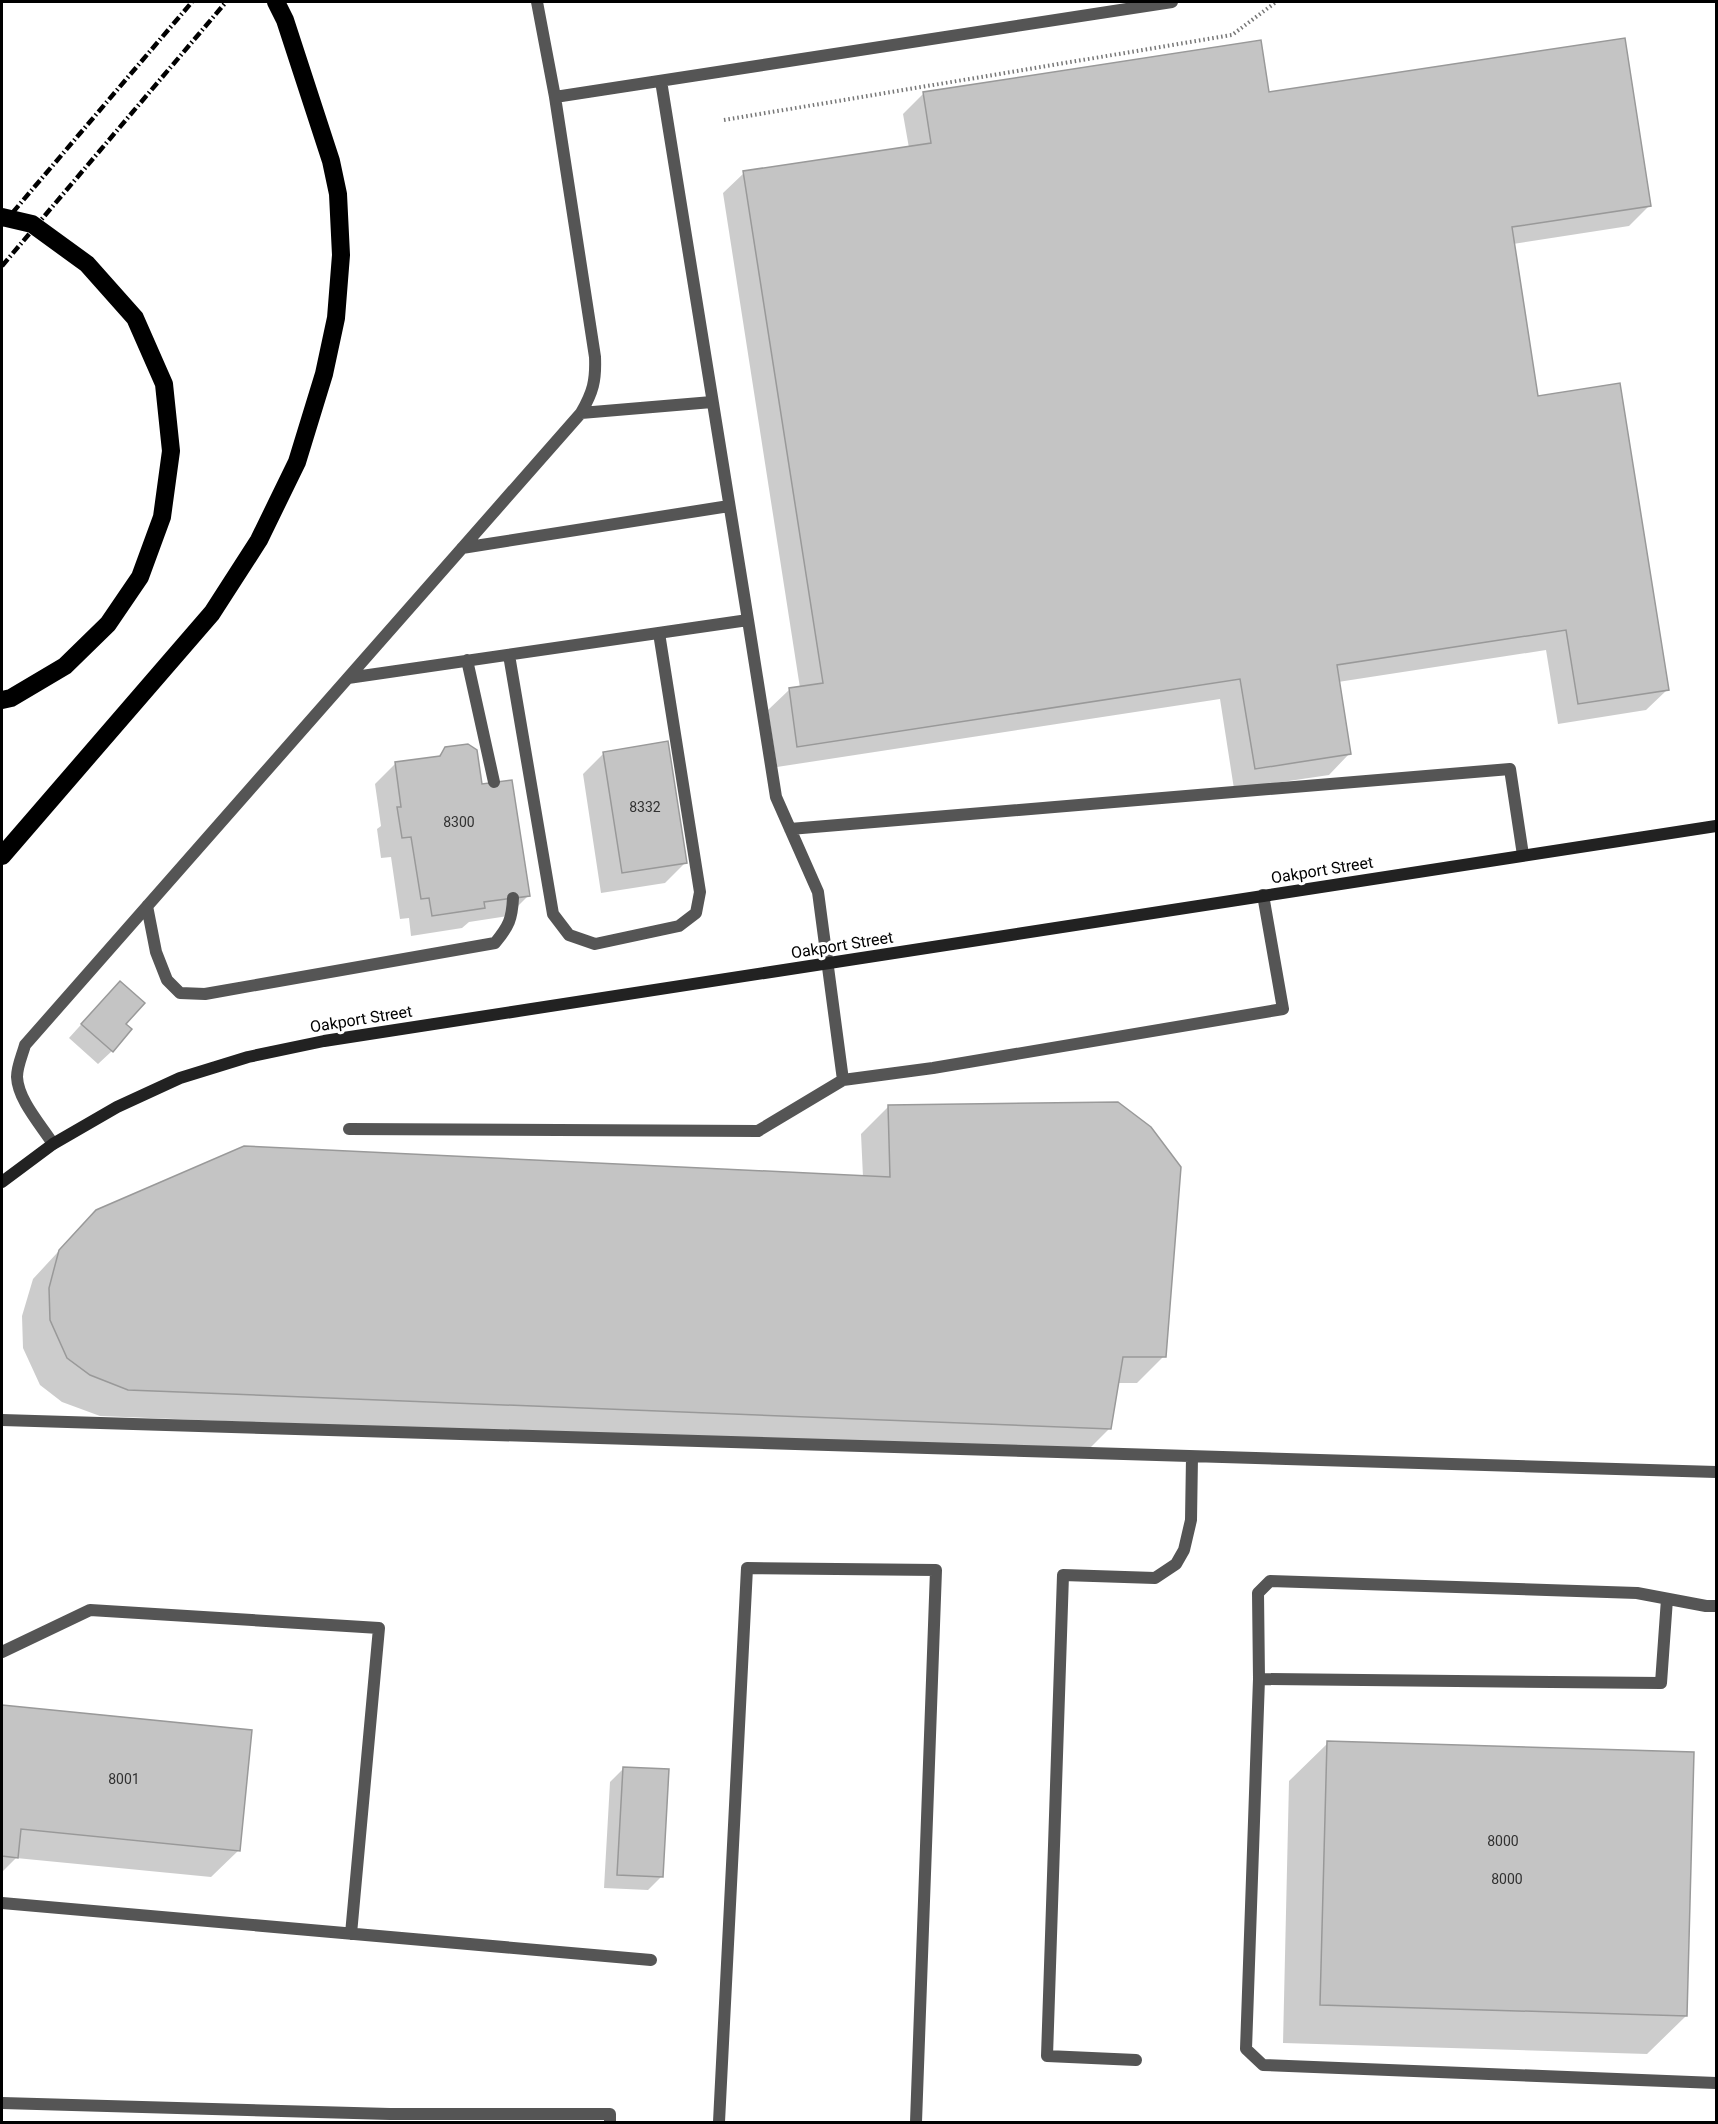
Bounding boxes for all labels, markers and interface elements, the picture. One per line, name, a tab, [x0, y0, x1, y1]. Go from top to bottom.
house number: 8332	[629, 799, 661, 815]
house number: 8300	[443, 814, 475, 830]
street label: Oakport Street	[1270, 853, 1374, 887]
street label: Oakport Street	[790, 928, 894, 962]
street label: Oakport Street	[309, 1002, 413, 1036]
house number: 8001	[108, 1771, 140, 1787]
house number: 8000	[1487, 1833, 1519, 1849]
house number: 8000	[1491, 1871, 1523, 1887]

